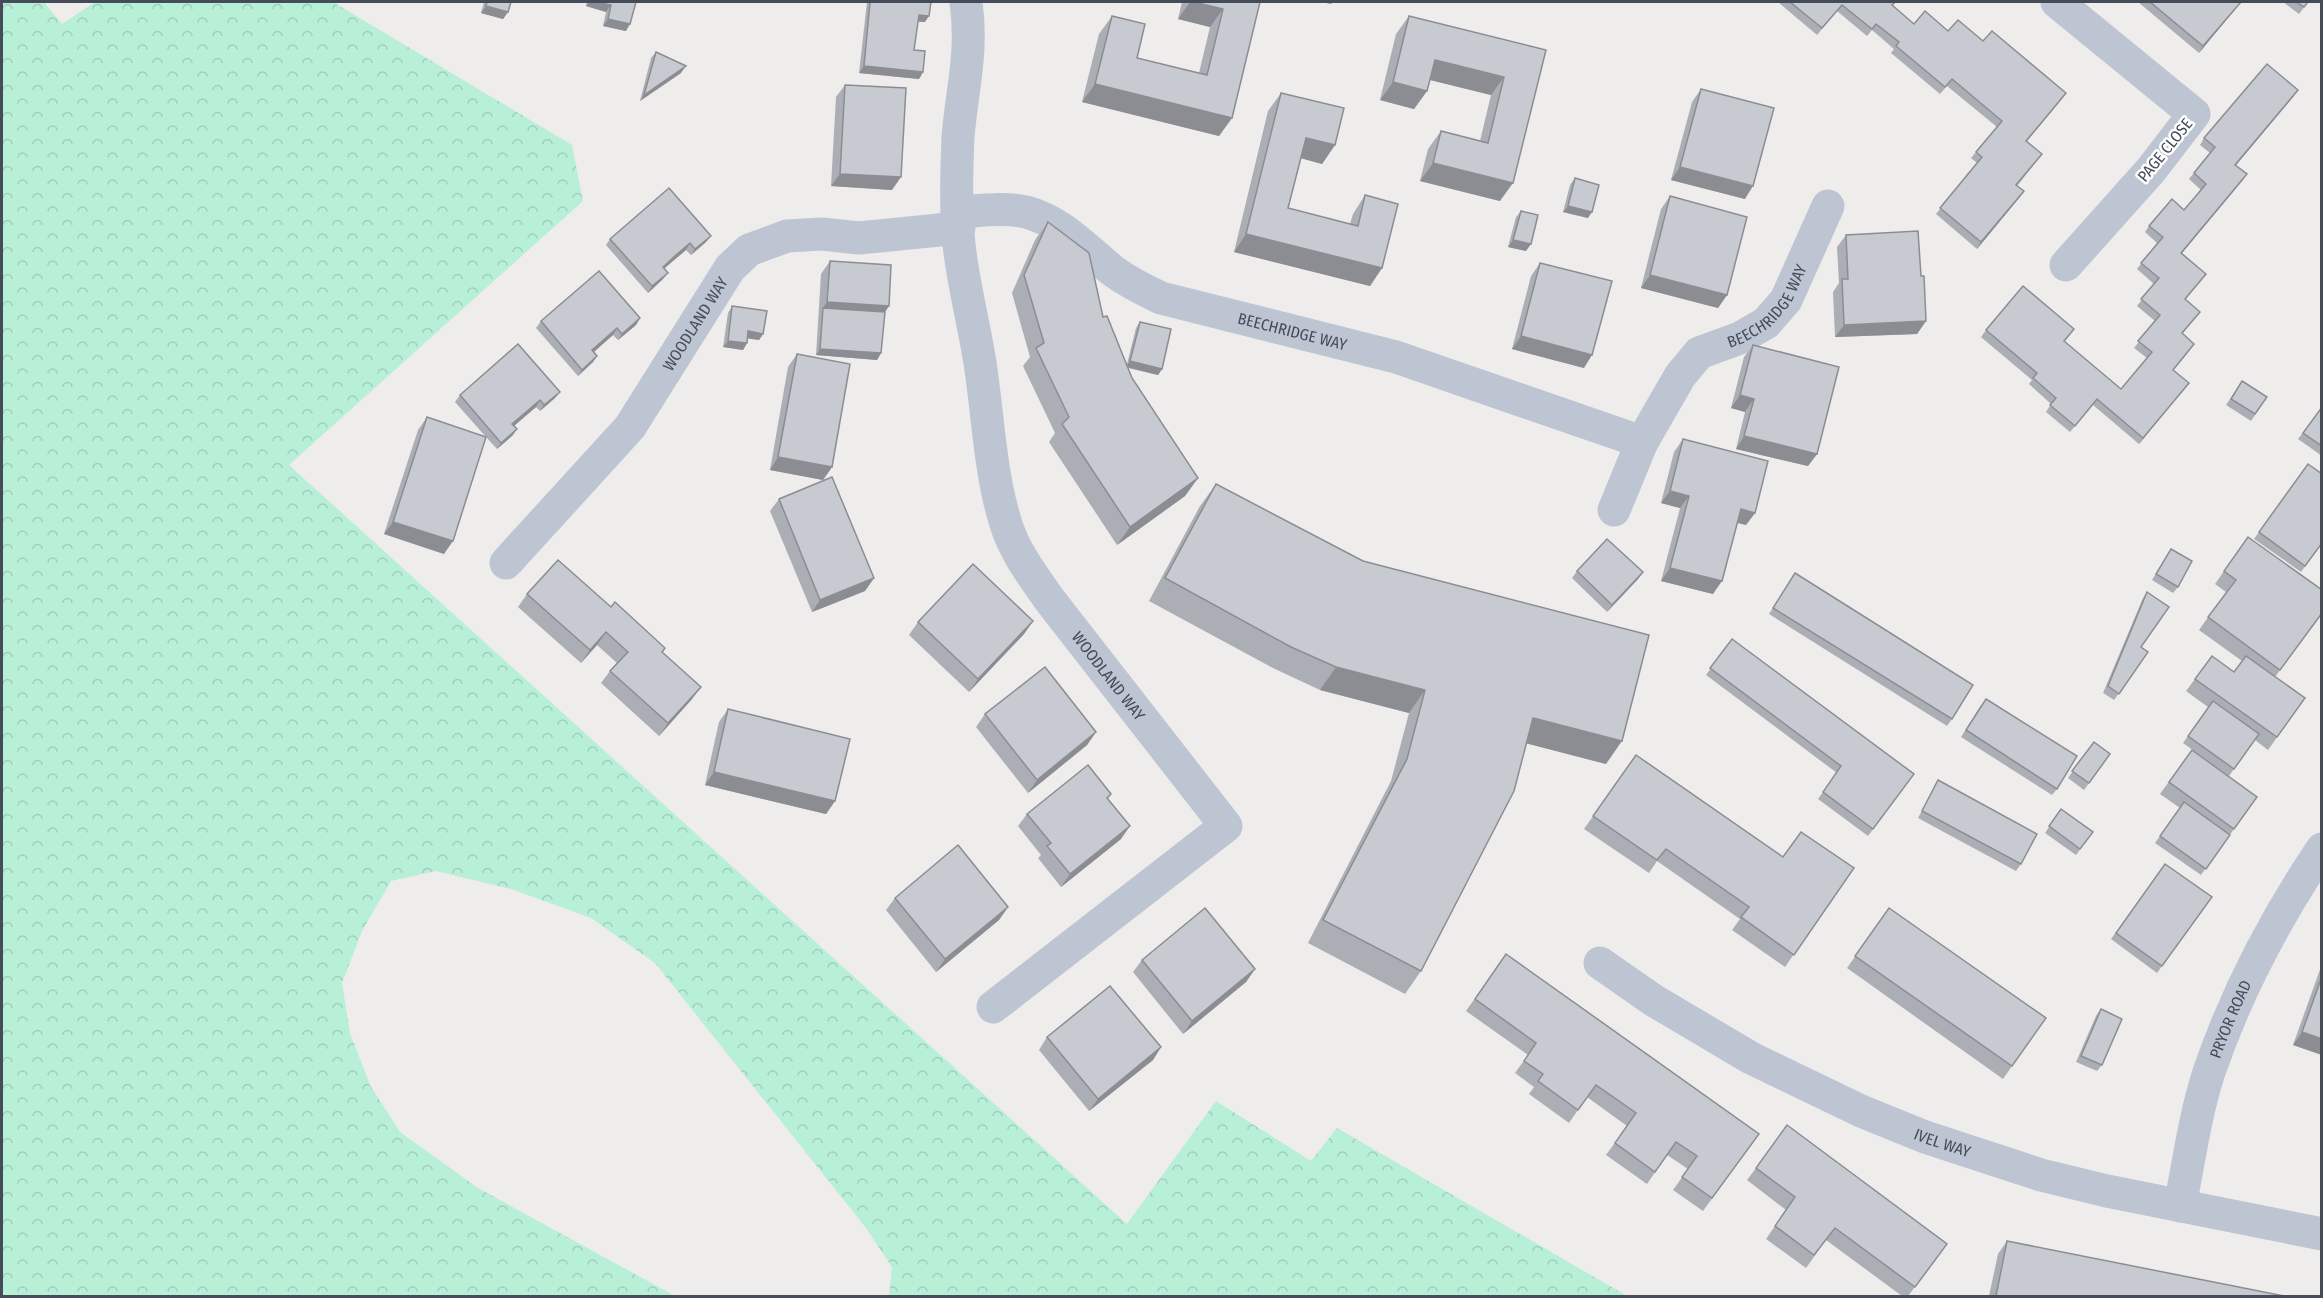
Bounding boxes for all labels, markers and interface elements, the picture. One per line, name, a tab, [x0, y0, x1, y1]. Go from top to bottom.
street label: PAGE CLOSE	[2134, 114, 2196, 186]
street label: BEECHRIDGE WAY	[1724, 261, 1810, 351]
street label: WOODLAND WAY	[658, 273, 732, 374]
street label: BEECHRIDGE WAY	[1236, 308, 1349, 354]
street label: WOODLAND WAY	[1068, 628, 1149, 724]
street label: PRYOR ROAD	[2205, 977, 2255, 1061]
street label: IVEL WAY	[1911, 1124, 1973, 1161]

